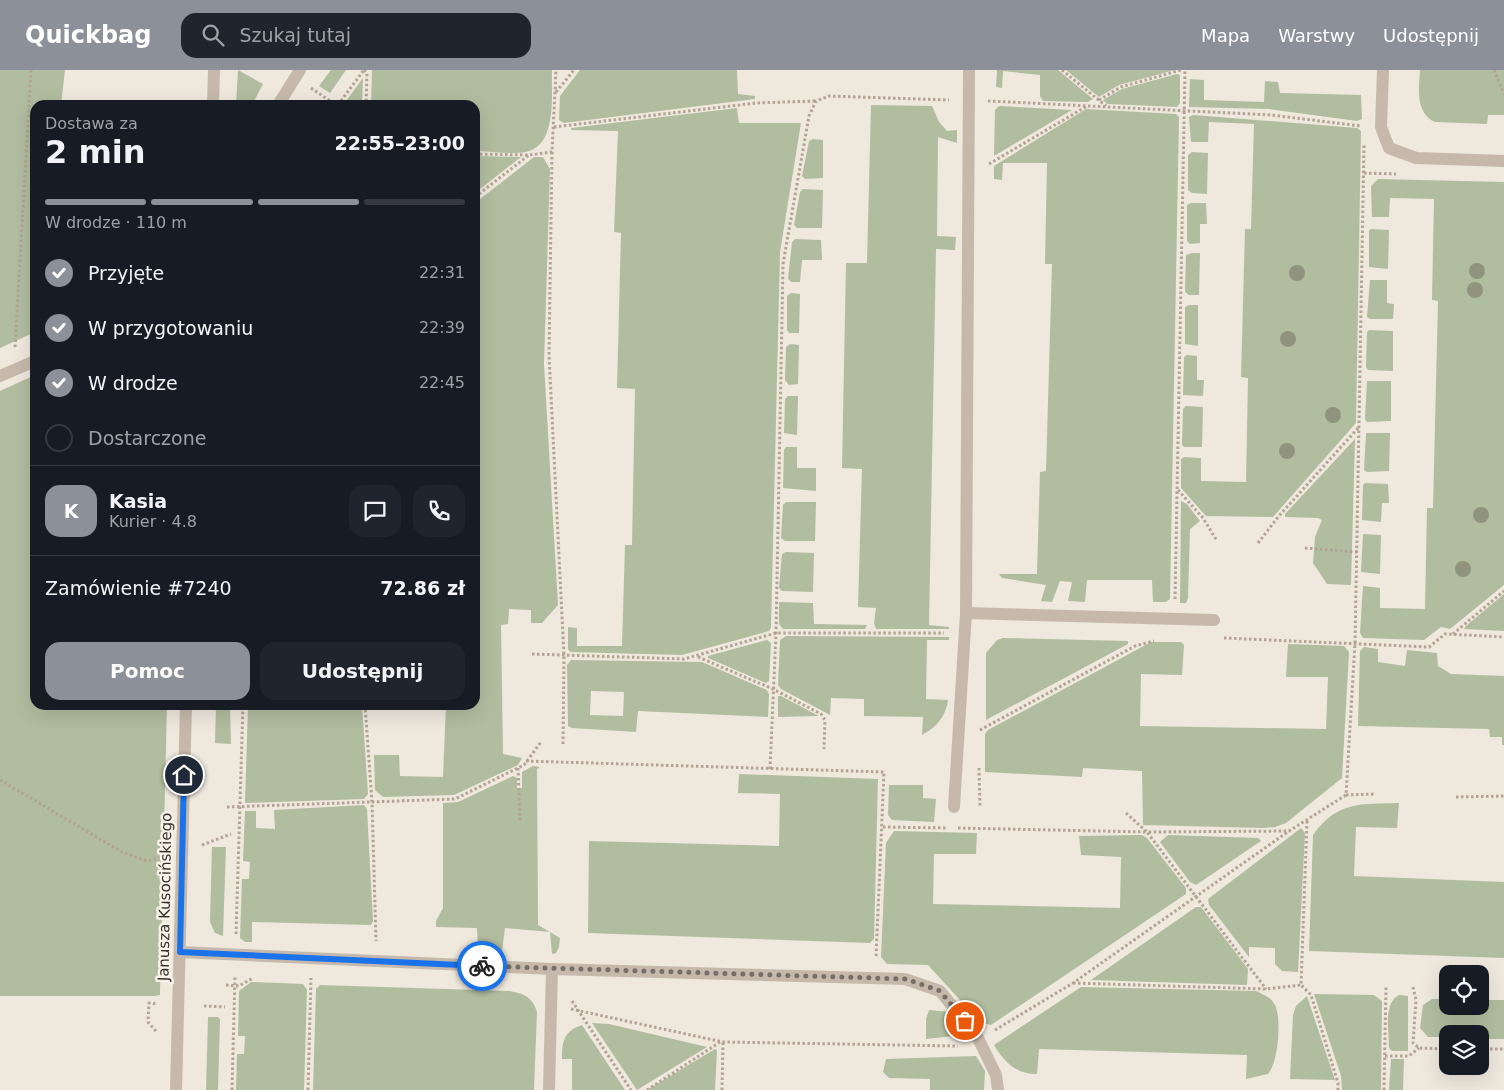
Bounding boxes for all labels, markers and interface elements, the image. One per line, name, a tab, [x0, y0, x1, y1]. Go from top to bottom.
search box	[181, 13, 531, 58]
text: Quickbag	[25, 21, 151, 49]
icon: search	[199, 21, 227, 49]
text: Szukaj tutaj	[239, 24, 351, 46]
text: Mapa	[1201, 25, 1250, 46]
text: Warstwy	[1278, 25, 1355, 46]
text: Udostępnij	[1383, 25, 1479, 46]
text: Dostawa za	[45, 114, 138, 133]
text: 22:55–23:00	[335, 132, 465, 154]
text: 2 min	[45, 133, 146, 171]
text: W drodze · 110 m	[45, 213, 187, 232]
icon: check	[45, 259, 73, 287]
text: Przyjęte	[88, 262, 164, 284]
text: 22:31	[419, 263, 465, 282]
icon: check	[45, 314, 73, 342]
text: W przygotowaniu	[88, 317, 253, 339]
text: 22:39	[419, 318, 465, 337]
icon: check	[45, 369, 73, 397]
text: W drodze	[88, 372, 178, 394]
text: 22:45	[419, 373, 465, 392]
text: Dostarczone	[88, 427, 206, 449]
button: chat	[349, 485, 401, 537]
button: phone	[413, 485, 465, 537]
text: Kasia	[109, 490, 167, 512]
text: K	[64, 500, 78, 522]
text: Kurier · 4.8	[109, 512, 197, 531]
text: Zamówienie #7240	[45, 577, 232, 599]
text: 72.86 zł	[380, 577, 465, 599]
button: Pomoc	[45, 642, 250, 700]
button: Udostępnij	[260, 642, 465, 700]
pin	[163, 754, 205, 796]
icon: home	[170, 761, 198, 789]
street label: Janusza Kusocińskiego	[155, 813, 175, 982]
courier	[457, 941, 507, 991]
icon: bike	[468, 952, 496, 980]
map controls	[1439, 965, 1489, 1075]
button: locate	[1439, 965, 1489, 1015]
pin	[944, 1000, 986, 1042]
icon: bag	[951, 1007, 979, 1035]
button: layers	[1439, 1025, 1489, 1075]

